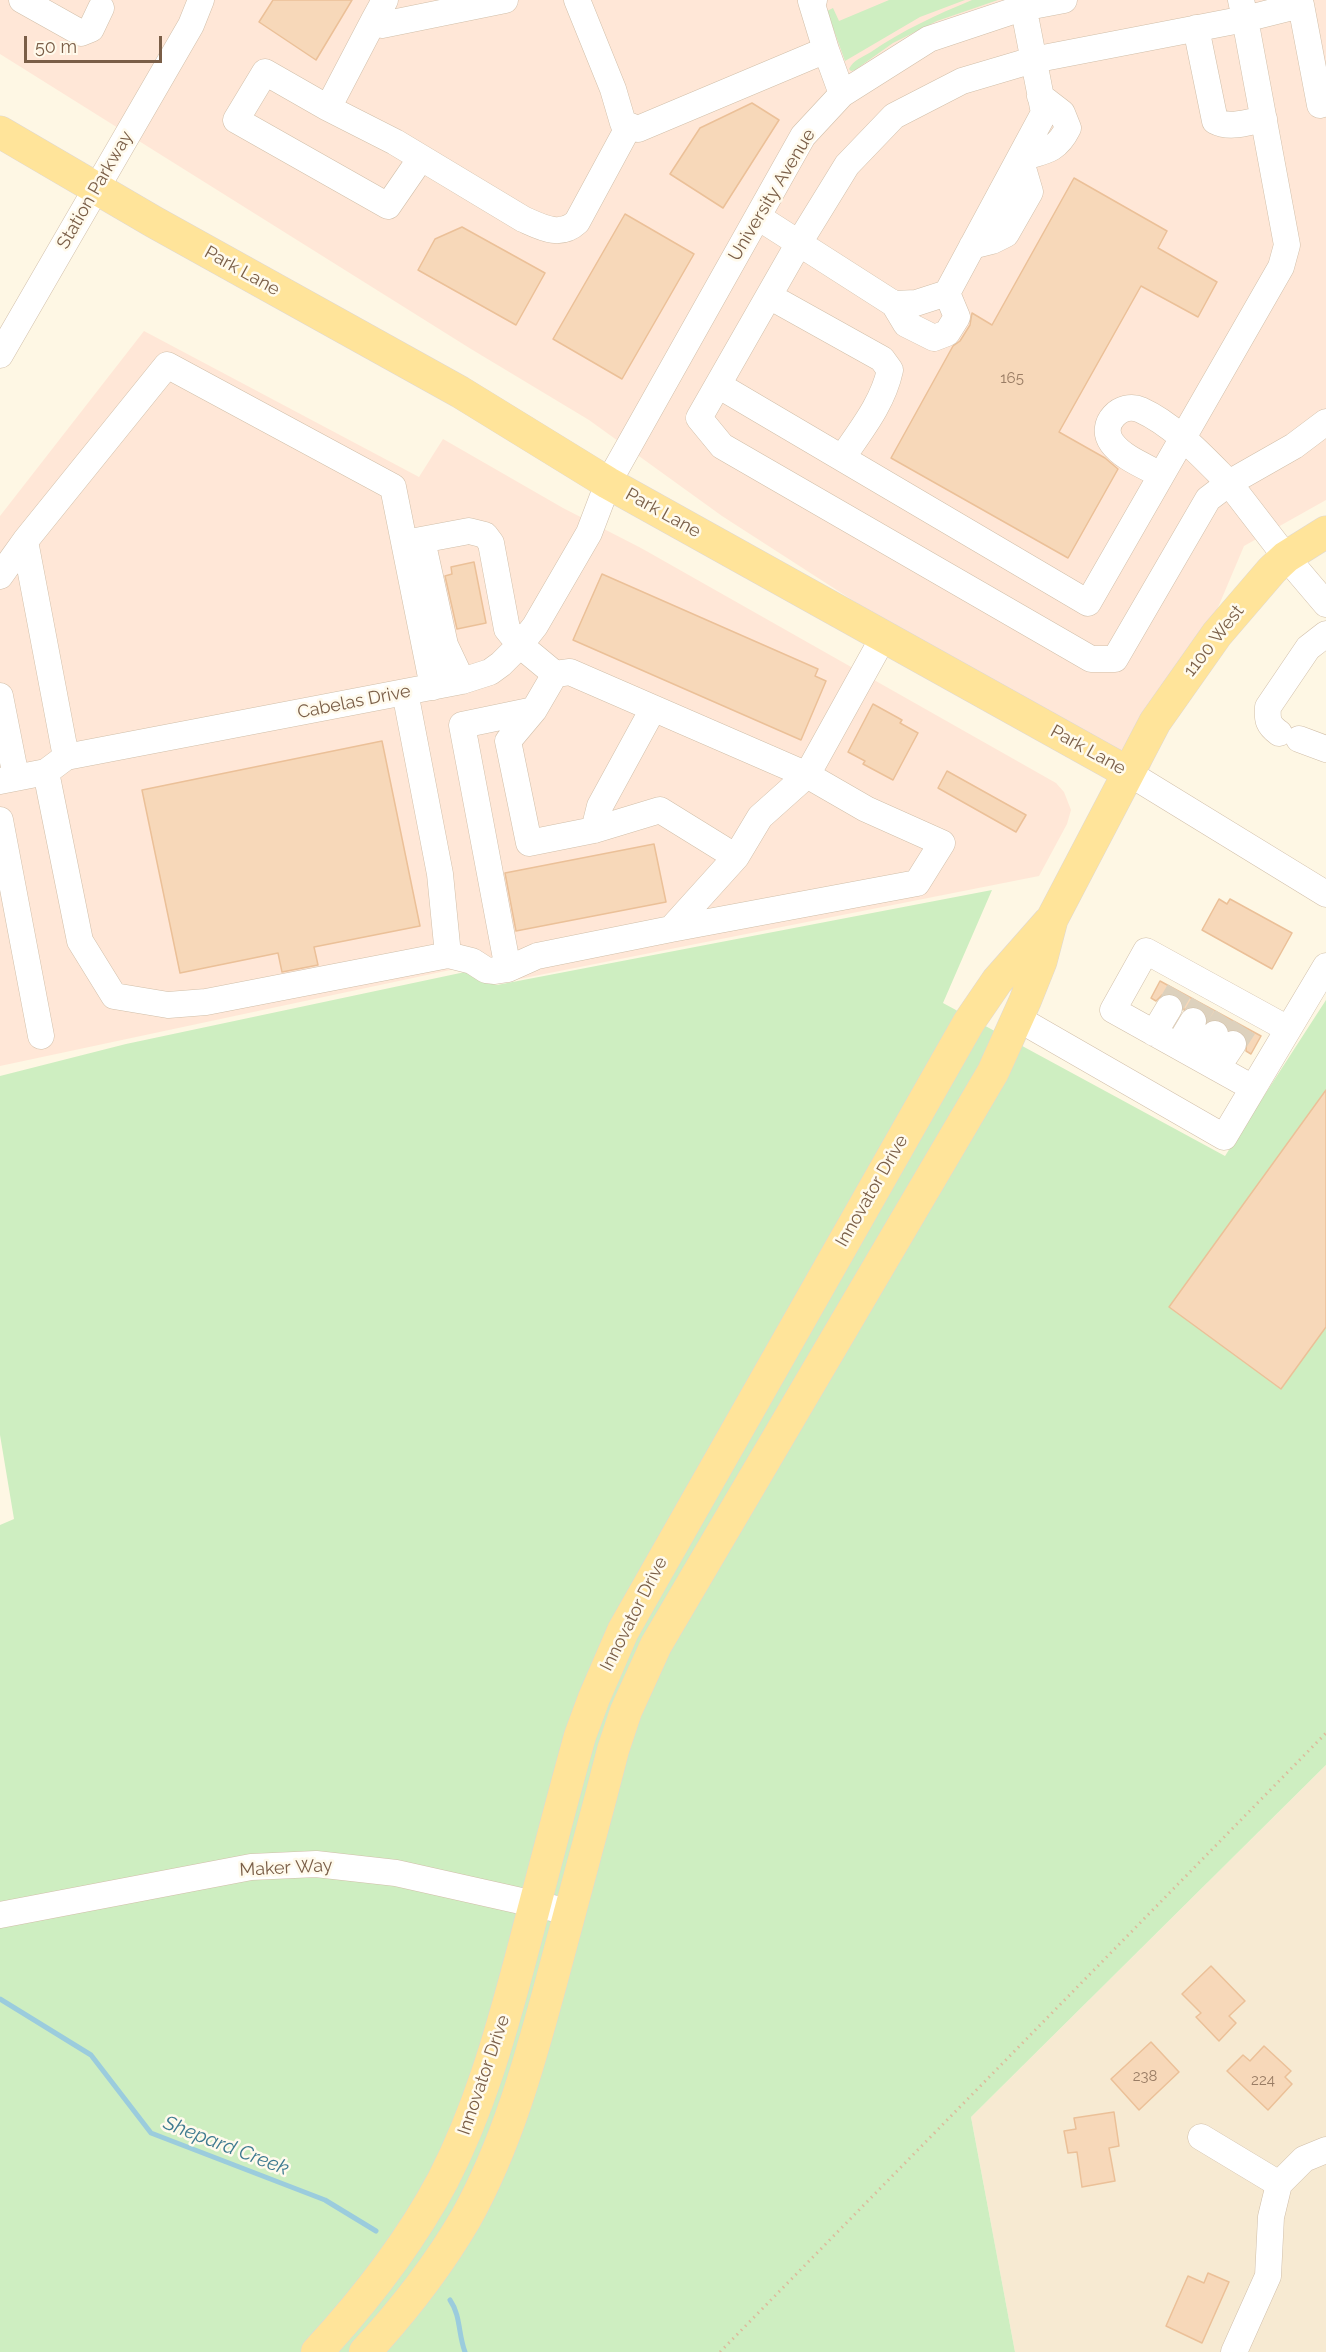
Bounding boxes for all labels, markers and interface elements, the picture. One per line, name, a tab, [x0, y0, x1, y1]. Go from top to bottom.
scale bar	[27, 24, 165, 62]
text: 50 m	[35, 36, 77, 57]
street label: University Avenue	[724, 125, 820, 265]
street label: Station Parkway	[52, 127, 138, 253]
street label: Park Lane	[201, 242, 283, 300]
house number: 165	[1000, 369, 1024, 387]
street label: Park Lane	[622, 484, 704, 542]
street label: 1100 West	[1179, 601, 1249, 681]
street label: Cabelas Drive	[296, 680, 412, 724]
street label: Park Lane	[1047, 721, 1129, 779]
street label: Innovator Drive	[831, 1131, 913, 1251]
street label: Innovator Drive	[596, 1553, 672, 1675]
street label: Maker Way	[239, 1855, 333, 1881]
street label: Innovator Drive	[453, 2012, 515, 2138]
house number: 238	[1133, 2067, 1157, 2085]
house number: 224	[1251, 2071, 1275, 2089]
water label: Shepard Creek	[160, 2111, 292, 2181]

